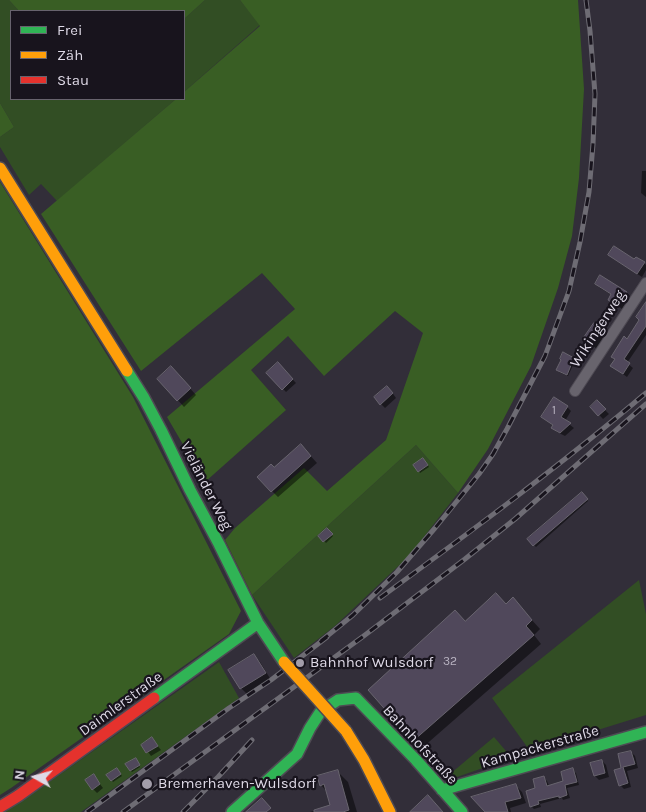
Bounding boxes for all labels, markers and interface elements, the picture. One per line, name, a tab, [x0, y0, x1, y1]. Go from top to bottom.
legend	[10, 10, 185, 100]
text: Frei	[57, 21, 82, 39]
text: Zäh	[57, 46, 83, 64]
text: Stau	[57, 71, 89, 89]
street label: Wikingerweg	[566, 287, 630, 371]
house number: 1	[552, 404, 556, 418]
street label: Vieländer Weg	[176, 439, 236, 533]
place label: Bahnhof Wulsdorf	[310, 654, 433, 672]
house number: 32	[443, 655, 457, 669]
marker: Bahnhof Wulsdorf	[294, 657, 306, 669]
street label: Daimlerstraße	[76, 668, 166, 740]
street label: Bahnhofstraße	[379, 702, 461, 788]
street label: Kampackerstraße	[479, 722, 601, 772]
north arrow	[10, 752, 60, 802]
text: N	[11, 769, 29, 781]
place label: Bremerhaven-Wulsdorf	[158, 775, 316, 793]
marker: Bremerhaven-Wulsdorf	[140, 777, 154, 791]

